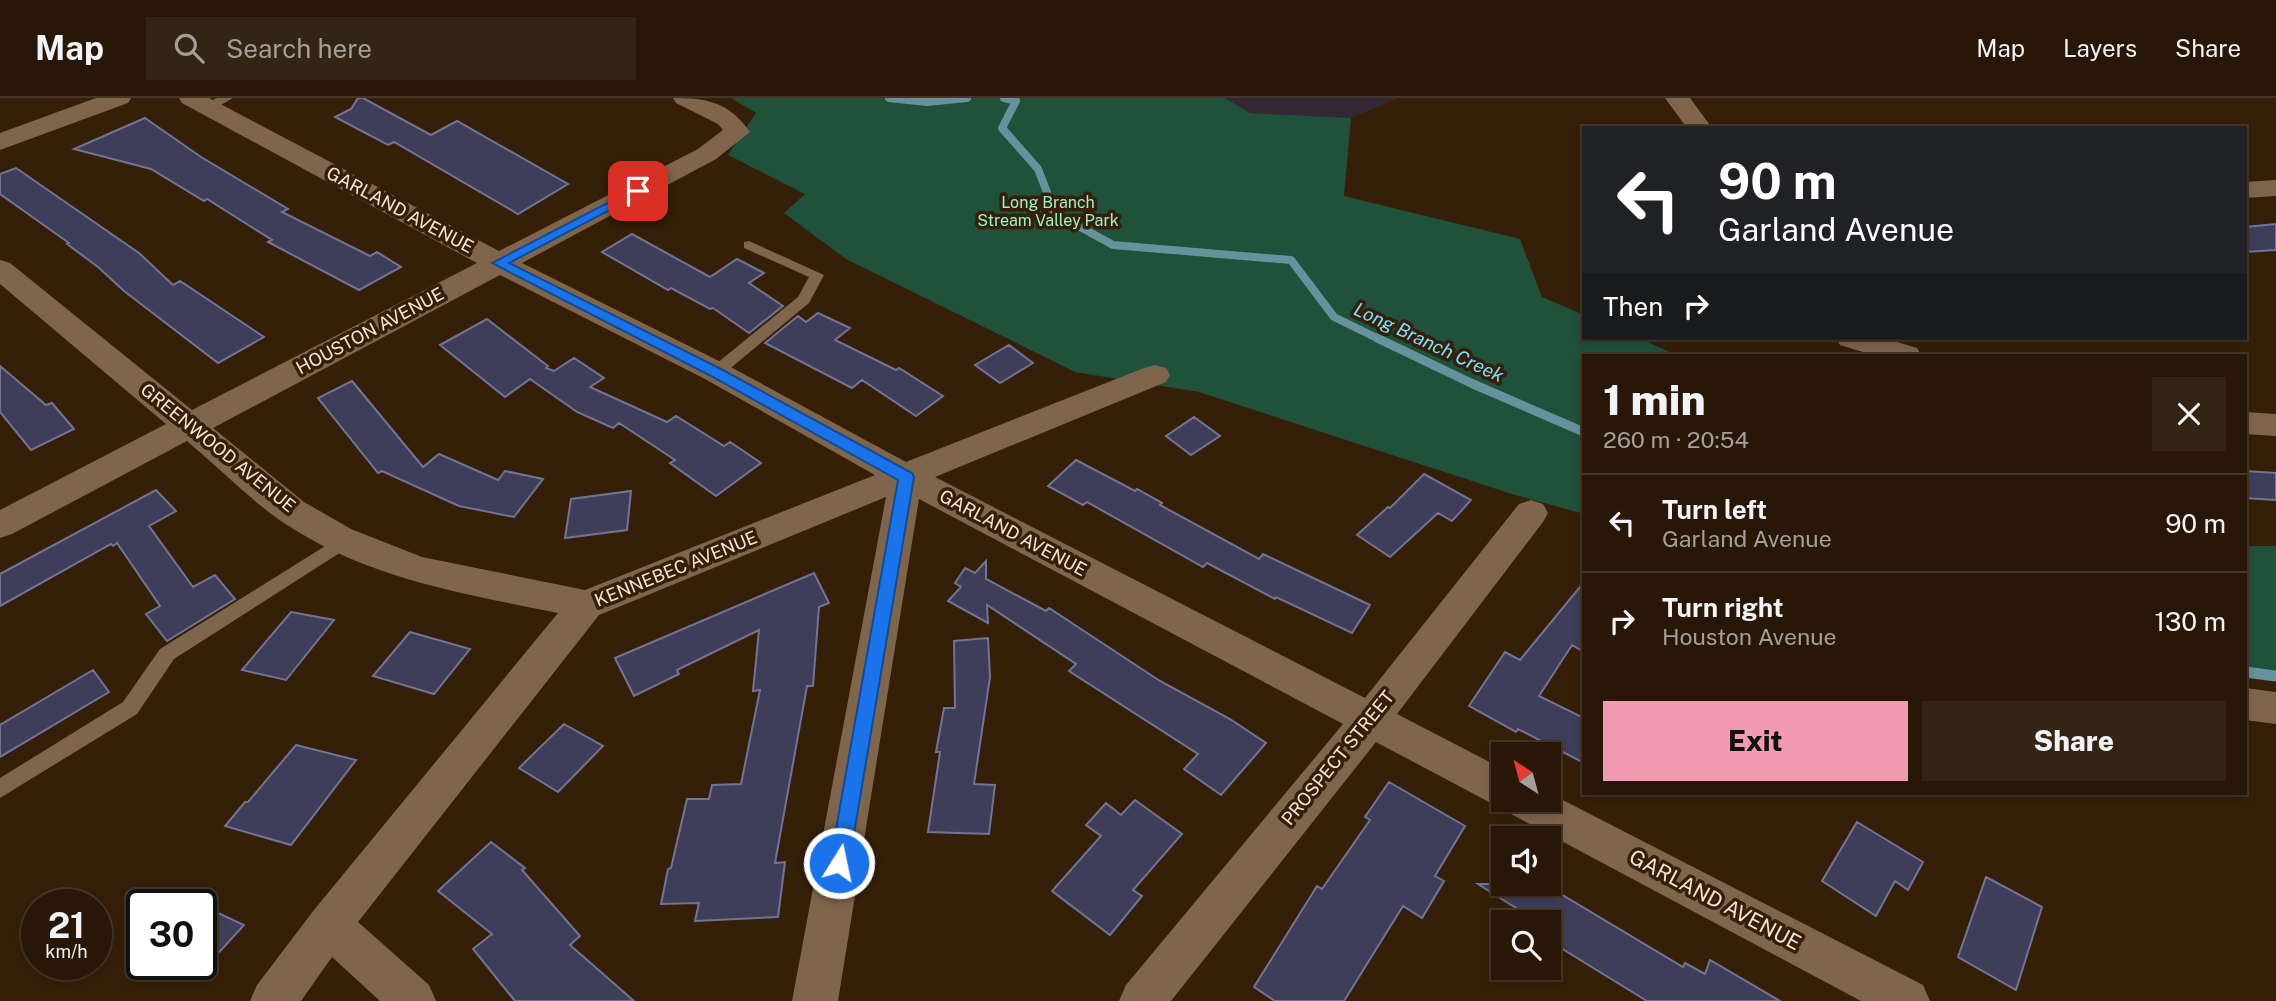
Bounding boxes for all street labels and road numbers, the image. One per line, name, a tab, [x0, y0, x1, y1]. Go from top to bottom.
street label: GARLAND AVENUE	[323, 162, 477, 257]
street label: HOUSTON AVENUE	[292, 283, 447, 378]
street label: GREENWOOD AVENUE	[137, 379, 300, 517]
street label: GARLAND AVENUE	[936, 485, 1090, 580]
street label: KENNEBEC AVENUE	[591, 526, 760, 611]
street label: PROSPECT STREET	[1277, 686, 1398, 829]
street label: GARLAND AVENUE	[1625, 844, 1805, 955]

